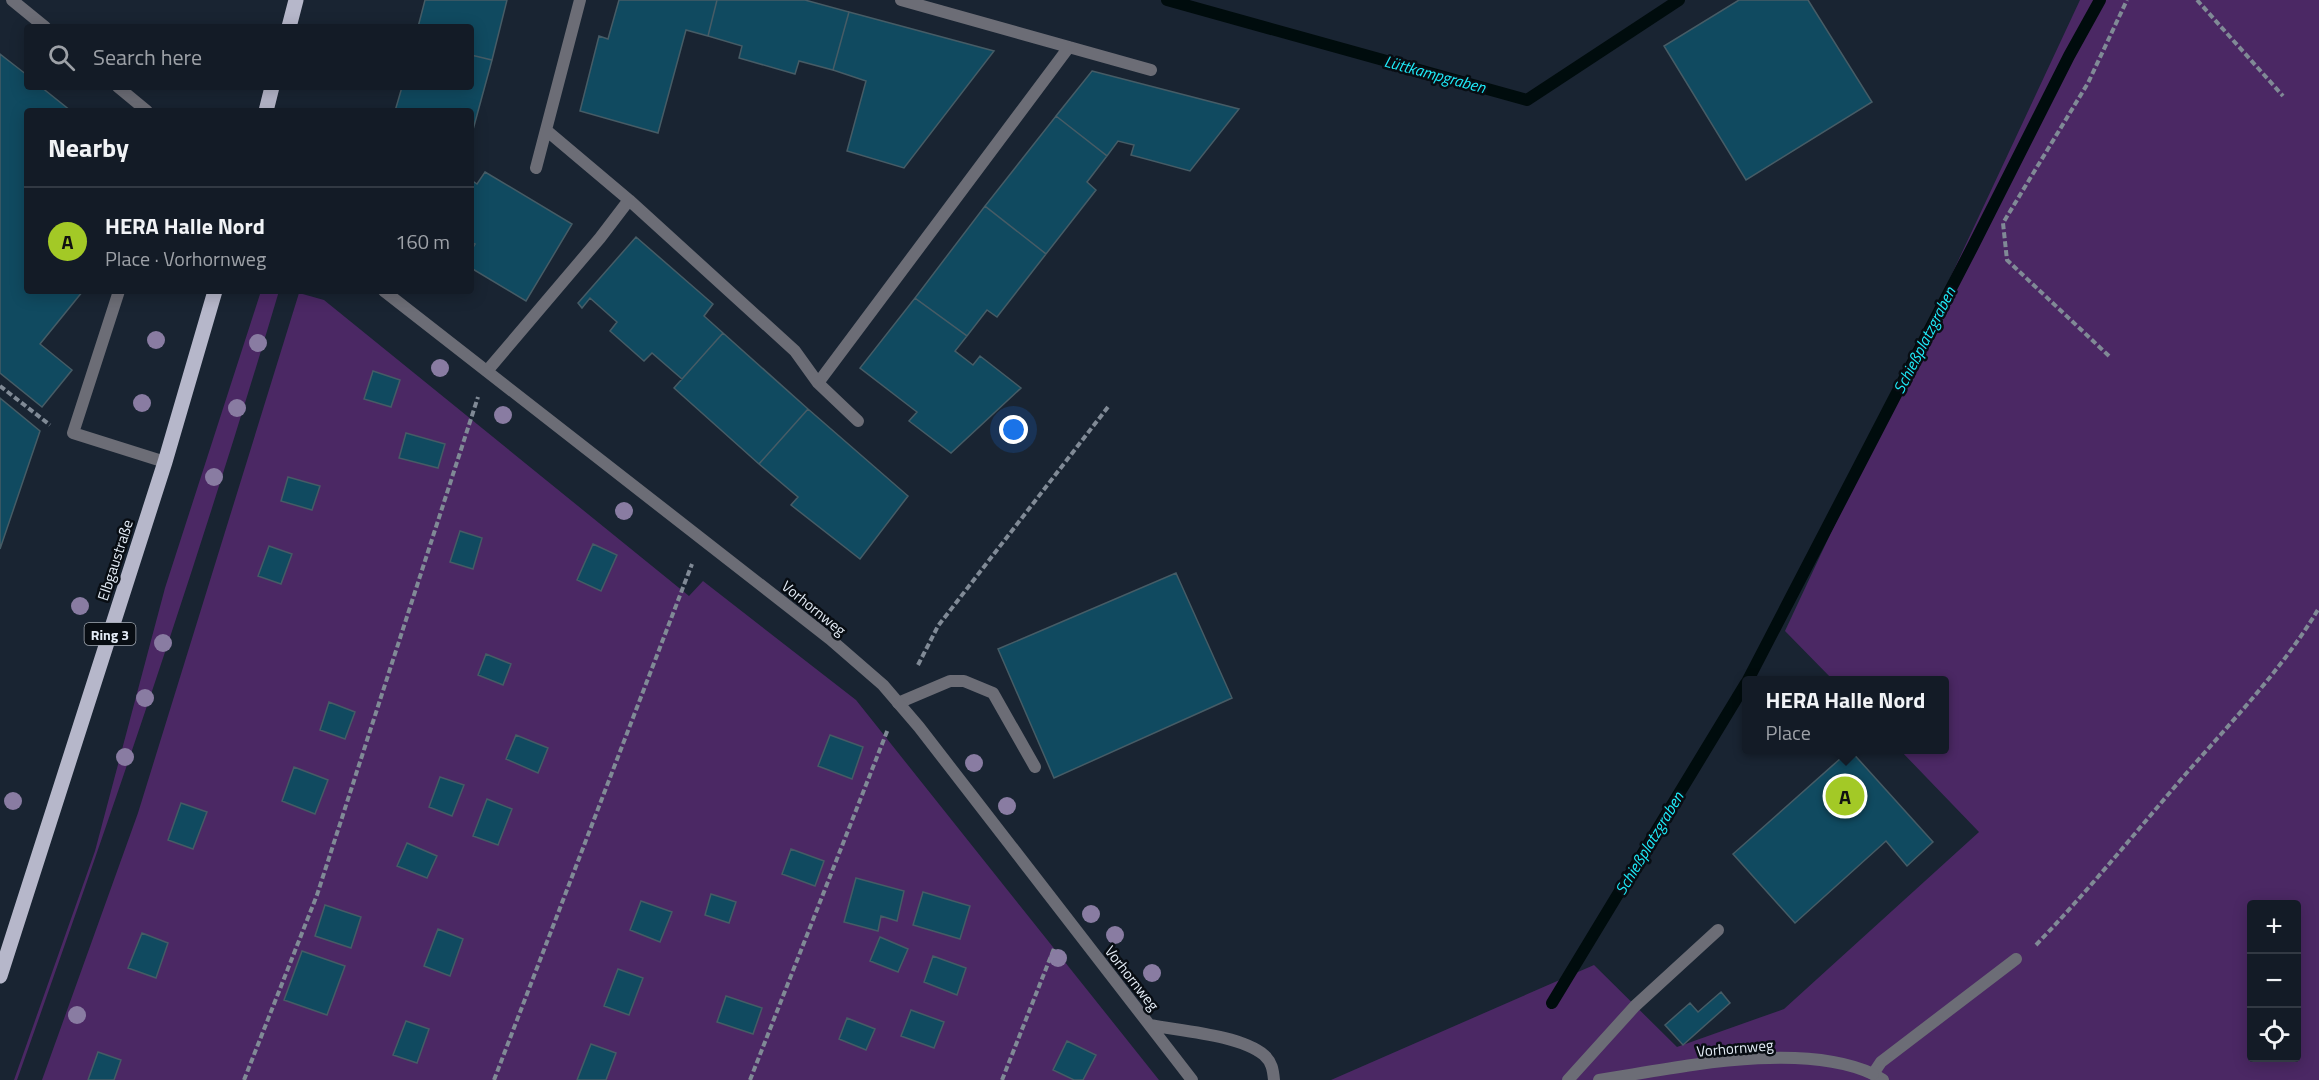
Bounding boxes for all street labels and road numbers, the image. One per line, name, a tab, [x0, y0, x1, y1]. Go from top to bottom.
street label: Elbgaustraße	[91, 517, 139, 603]
street label: Vorhornweg	[777, 575, 851, 641]
road number: Ring 3	[84, 623, 136, 645]
street label: Vorhornweg	[1099, 941, 1165, 1016]
street label: Vorhornweg	[1696, 1033, 1775, 1063]

